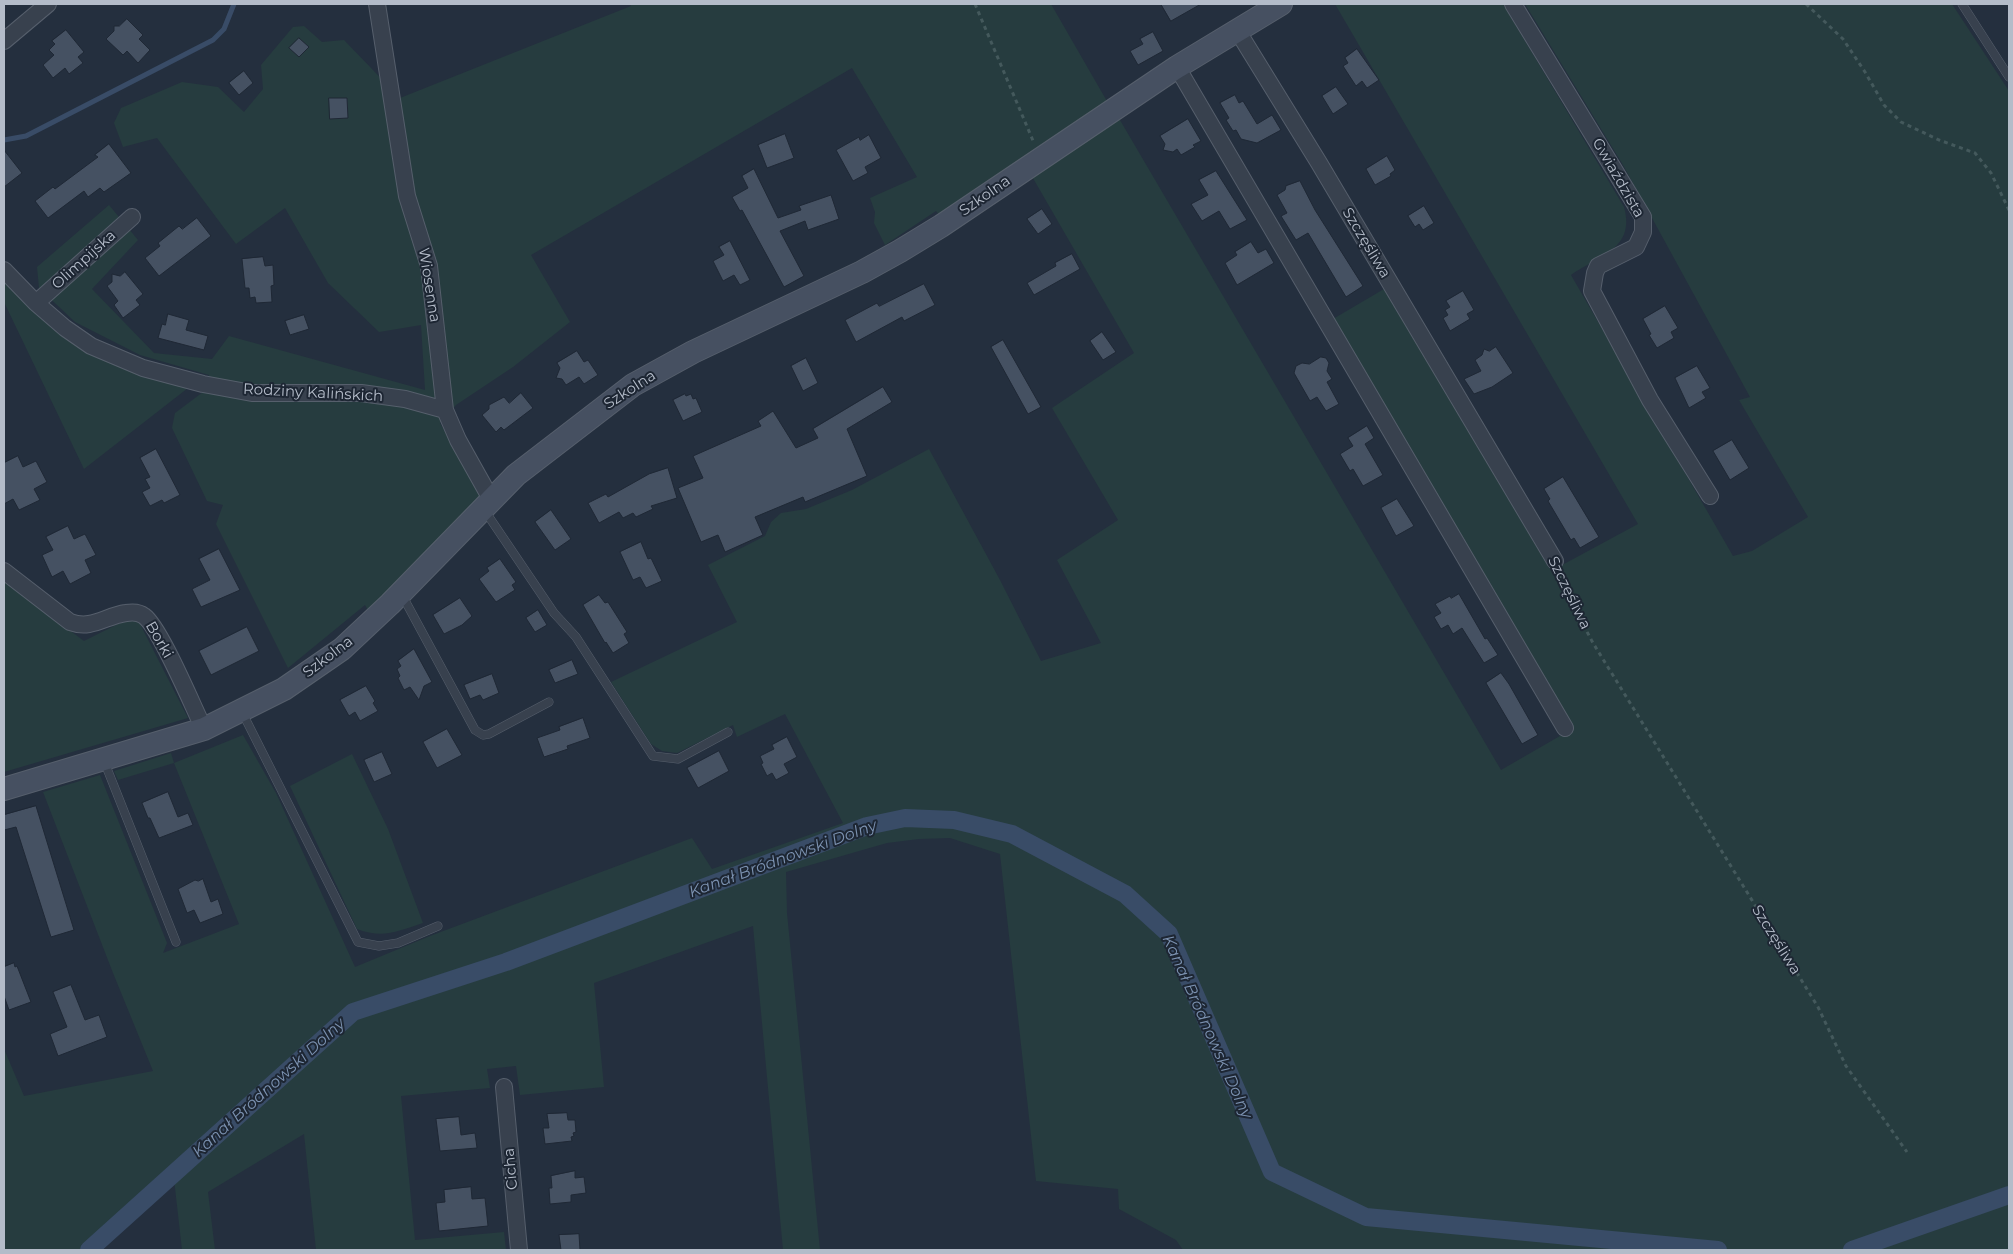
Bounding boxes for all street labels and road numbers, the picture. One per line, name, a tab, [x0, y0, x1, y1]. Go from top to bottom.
street label: Gwiaździsta	[1588, 135, 1648, 221]
street label: Szkolna	[956, 172, 1014, 220]
street label: Szczęśliwa	[1338, 205, 1394, 281]
street label: Olimpijska	[48, 227, 120, 293]
street label: Wiosenna	[414, 246, 444, 324]
street label: Szkolna	[601, 367, 659, 413]
street label: Rodziny Kalińskich	[242, 380, 384, 406]
street label: Szczęśliwa	[1544, 554, 1594, 632]
street label: Borki	[141, 618, 177, 662]
street label: Szkolna	[299, 632, 357, 682]
street label: Szczęśliwa	[1747, 902, 1805, 978]
street label: Cicha	[500, 1147, 522, 1191]

